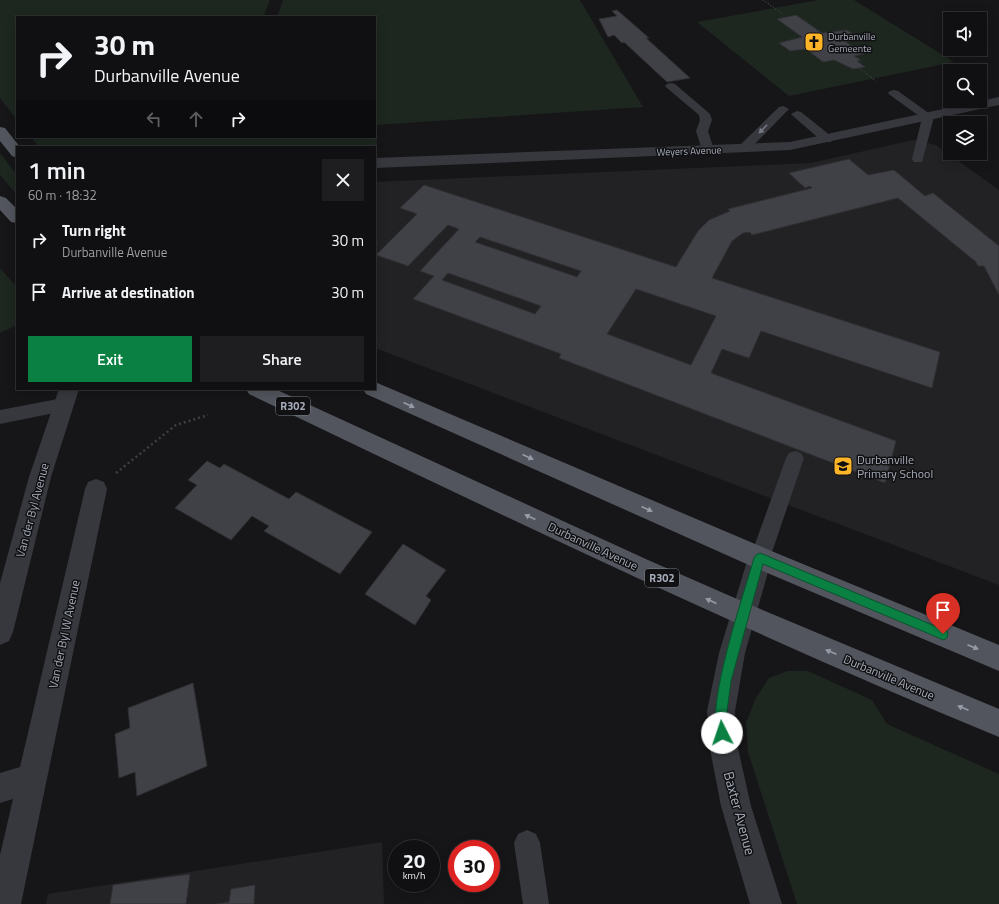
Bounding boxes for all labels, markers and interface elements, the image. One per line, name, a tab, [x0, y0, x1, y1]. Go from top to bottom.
map controls	[943, 12, 987, 160]
button: sound	[943, 12, 987, 56]
text: 30 m	[94, 23, 155, 66]
place label: Durbanville Gemeente	[828, 29, 875, 56]
church icon: Durbanville Gemeente	[803, 31, 825, 53]
icon: right	[28, 32, 80, 84]
text: Durbanville Avenue	[94, 62, 240, 89]
button: search	[943, 64, 987, 108]
icon: left	[143, 108, 165, 130]
icon: ahead	[185, 108, 207, 130]
icon: right	[227, 108, 249, 130]
button: layers	[943, 116, 987, 160]
one-way arrow	[758, 124, 768, 134]
street label: Weyers Avenue	[656, 142, 722, 160]
text: 1 min	[28, 152, 86, 188]
button: close	[322, 159, 364, 201]
text: 60 m · 18:32	[28, 185, 97, 205]
text: Turn right	[62, 219, 126, 242]
icon: right	[28, 229, 50, 251]
text: 30 m	[331, 229, 364, 252]
text: Durbanville Avenue	[62, 242, 167, 262]
icon: arrive	[28, 281, 50, 303]
text: Arrive at destination	[62, 281, 195, 304]
text: 30 m	[331, 281, 364, 304]
button: Exit	[28, 336, 192, 382]
button: Share	[200, 336, 364, 382]
road number: R302	[276, 397, 310, 415]
one-way arrow	[403, 401, 415, 408]
place label: Durbanville Primary School	[857, 450, 933, 483]
one-way arrow	[523, 454, 534, 460]
school or university icon: Durbanville Primary School	[832, 455, 854, 477]
street label: Van der Byl Avenue	[10, 461, 54, 559]
one-way arrow	[642, 506, 653, 512]
one-way arrow	[524, 514, 535, 520]
street label: Durbanville Avenue	[545, 517, 641, 575]
road number: R302	[645, 569, 679, 587]
street label: Van der Byl W Avenue	[43, 578, 85, 690]
pin	[926, 593, 960, 634]
one-way arrow	[705, 598, 717, 604]
icon: arrive	[932, 599, 954, 621]
one-way arrow	[968, 644, 979, 650]
one-way arrow	[825, 649, 836, 655]
street label: Durbanville Avenue	[841, 649, 937, 705]
one-way arrow	[958, 705, 969, 711]
position arrow	[701, 712, 743, 754]
street label: Baxter Avenue	[719, 769, 761, 857]
speed limit sign: 30	[448, 840, 500, 892]
text: 20	[403, 845, 425, 876]
text: km/h	[403, 868, 425, 883]

